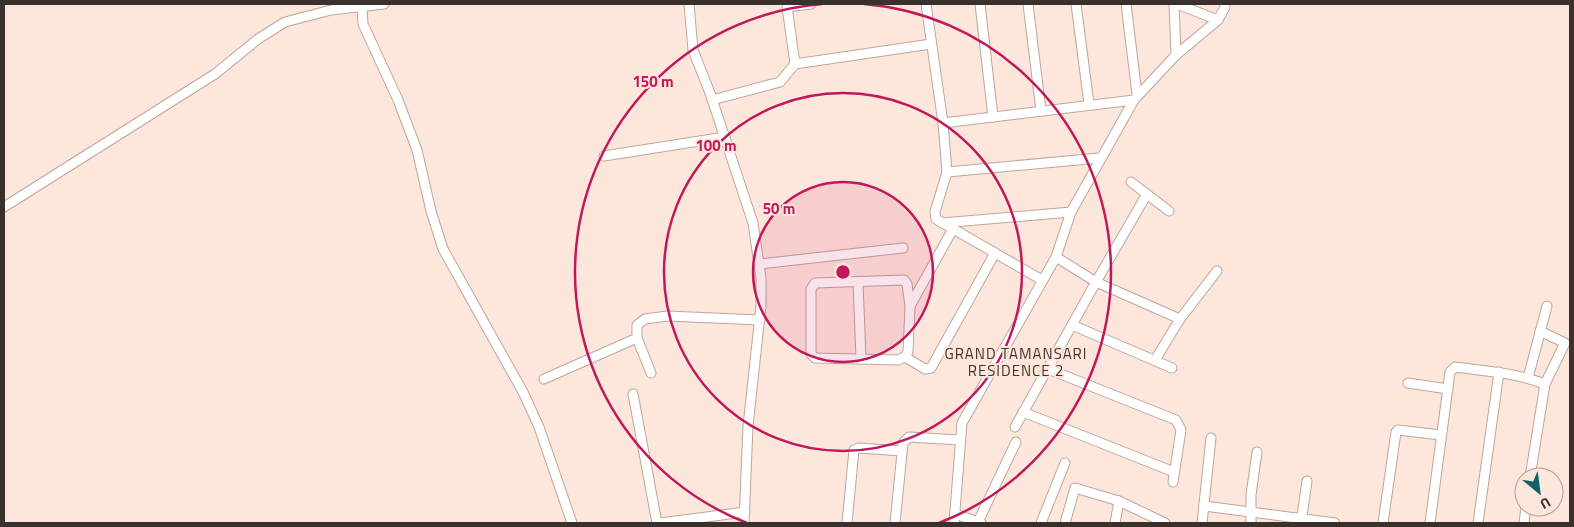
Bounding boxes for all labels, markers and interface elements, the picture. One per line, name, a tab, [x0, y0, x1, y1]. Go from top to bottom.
text: 150 m	[632, 70, 674, 93]
text: 100 m	[695, 134, 737, 157]
text: 50 m	[763, 197, 795, 220]
centre of rings	[834, 263, 852, 281]
district label: GRAND TAMANSARI RESIDENCE 2	[944, 342, 1088, 382]
north arrow	[1514, 467, 1564, 517]
text: U	[1536, 492, 1555, 515]

